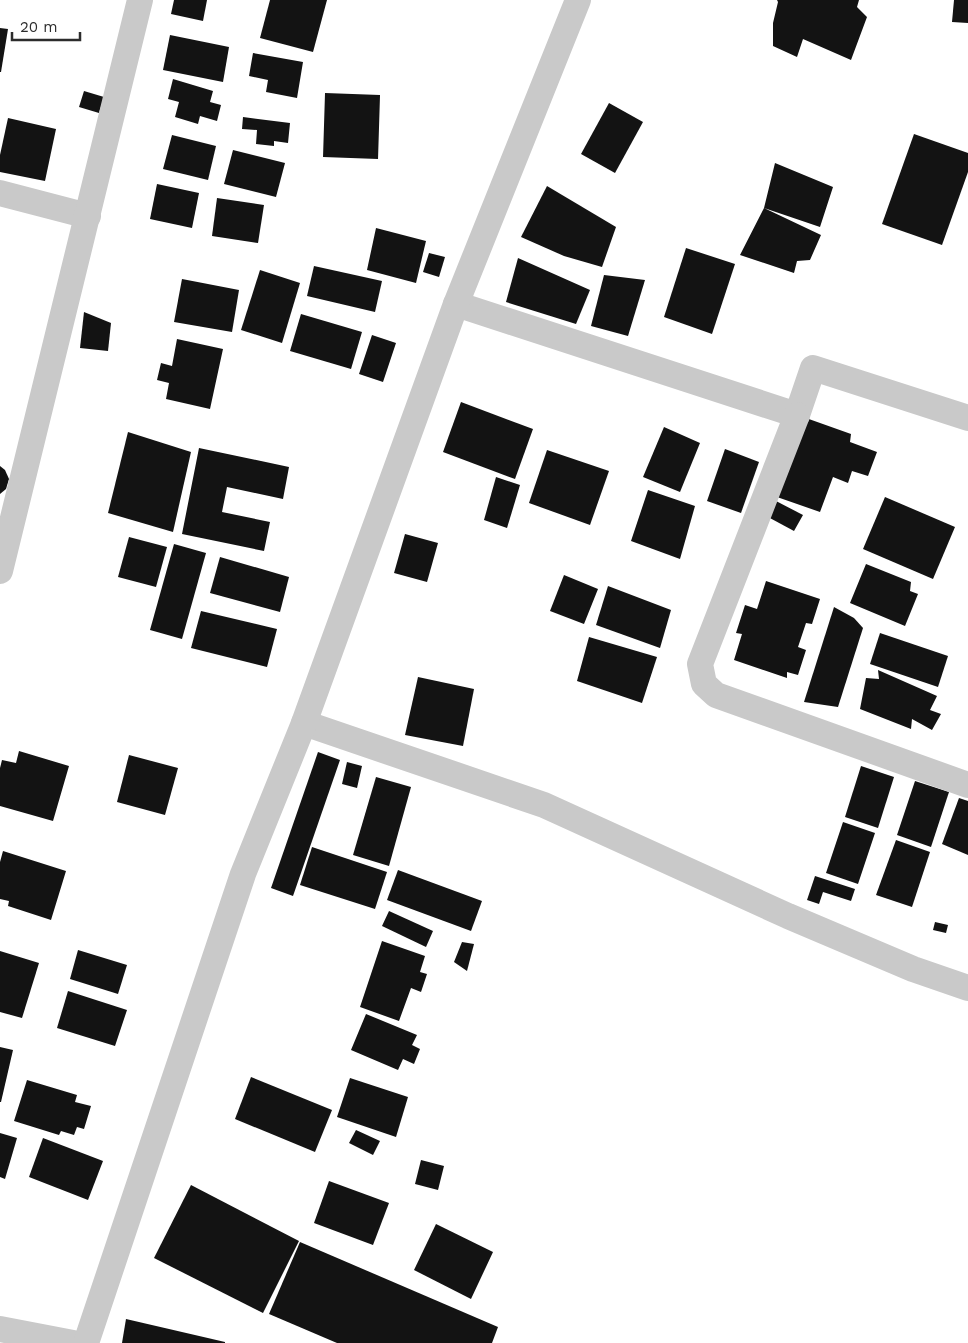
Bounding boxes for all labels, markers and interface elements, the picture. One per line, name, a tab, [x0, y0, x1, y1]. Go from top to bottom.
scale bar	[12, 10, 80, 42]
text: 20 m	[20, 18, 58, 36]

